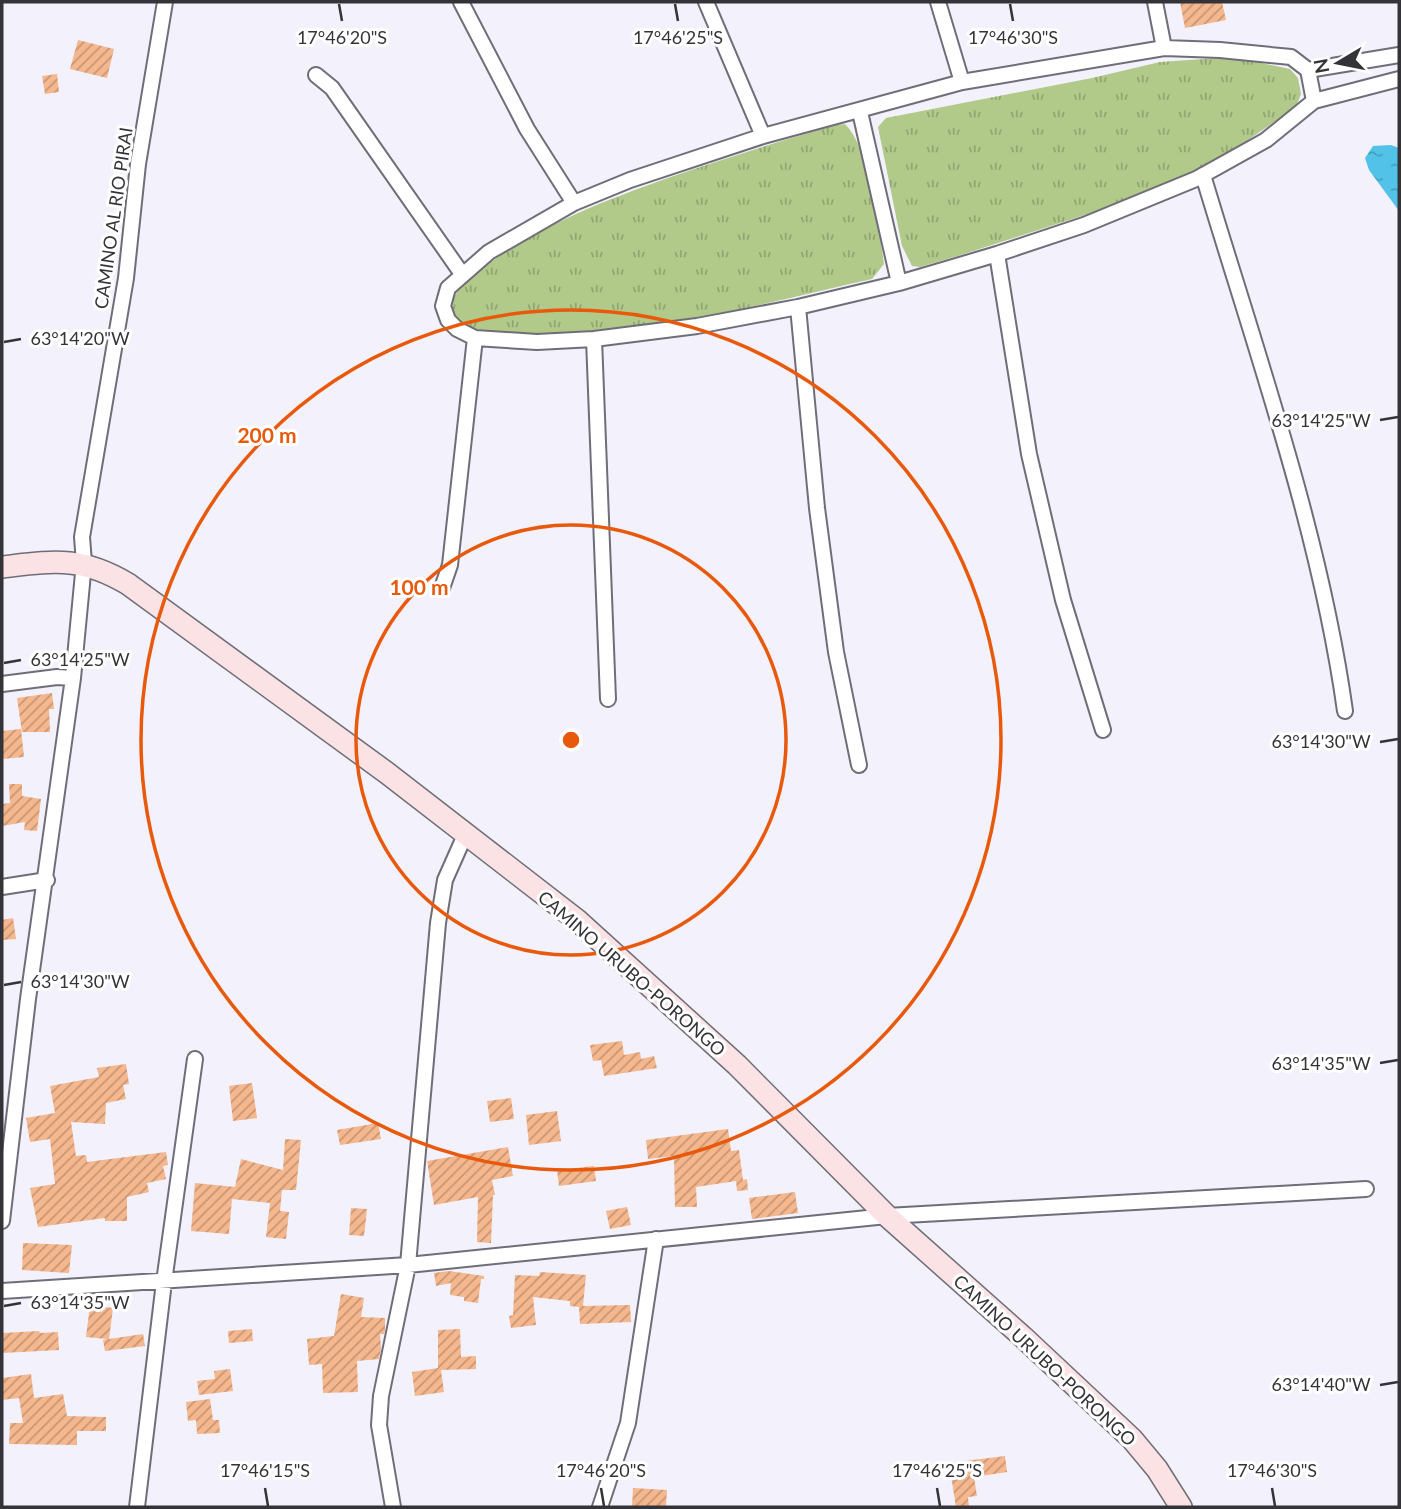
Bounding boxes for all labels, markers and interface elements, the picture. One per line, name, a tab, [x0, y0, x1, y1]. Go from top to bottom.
text: 17°46'20"S	[297, 26, 387, 48]
text: 17°46'25"S	[633, 26, 723, 48]
text: 17°46'30"S	[968, 26, 1058, 48]
north arrow	[1303, 28, 1373, 98]
text: N	[1308, 57, 1333, 75]
street label: CAMINO AL RIO PIRAI	[89, 126, 137, 310]
text: 63°14'20"W	[30, 327, 130, 349]
text: 63°14'25"W	[1271, 409, 1371, 431]
text: 200 m	[237, 422, 297, 447]
text: 100 m	[389, 574, 449, 599]
text: 63°14'25"W	[30, 648, 130, 670]
centre of rings	[559, 728, 583, 752]
text: 63°14'30"W	[1271, 730, 1371, 752]
street label: CAMINO URUBO-PORONGO	[534, 886, 730, 1060]
text: 63°14'30"W	[30, 970, 130, 992]
text: 63°14'35"W	[1271, 1052, 1371, 1074]
street label: CAMINO URUBO-PORONGO	[949, 1270, 1141, 1450]
text: 63°14'35"W	[30, 1291, 130, 1313]
text: 63°14'40"W	[1271, 1373, 1371, 1395]
text: 17°46'15"S	[220, 1459, 310, 1481]
text: 17°46'20"S	[556, 1459, 646, 1481]
text: 17°46'25"S	[892, 1459, 982, 1481]
text: 17°46'30"S	[1227, 1459, 1317, 1481]

